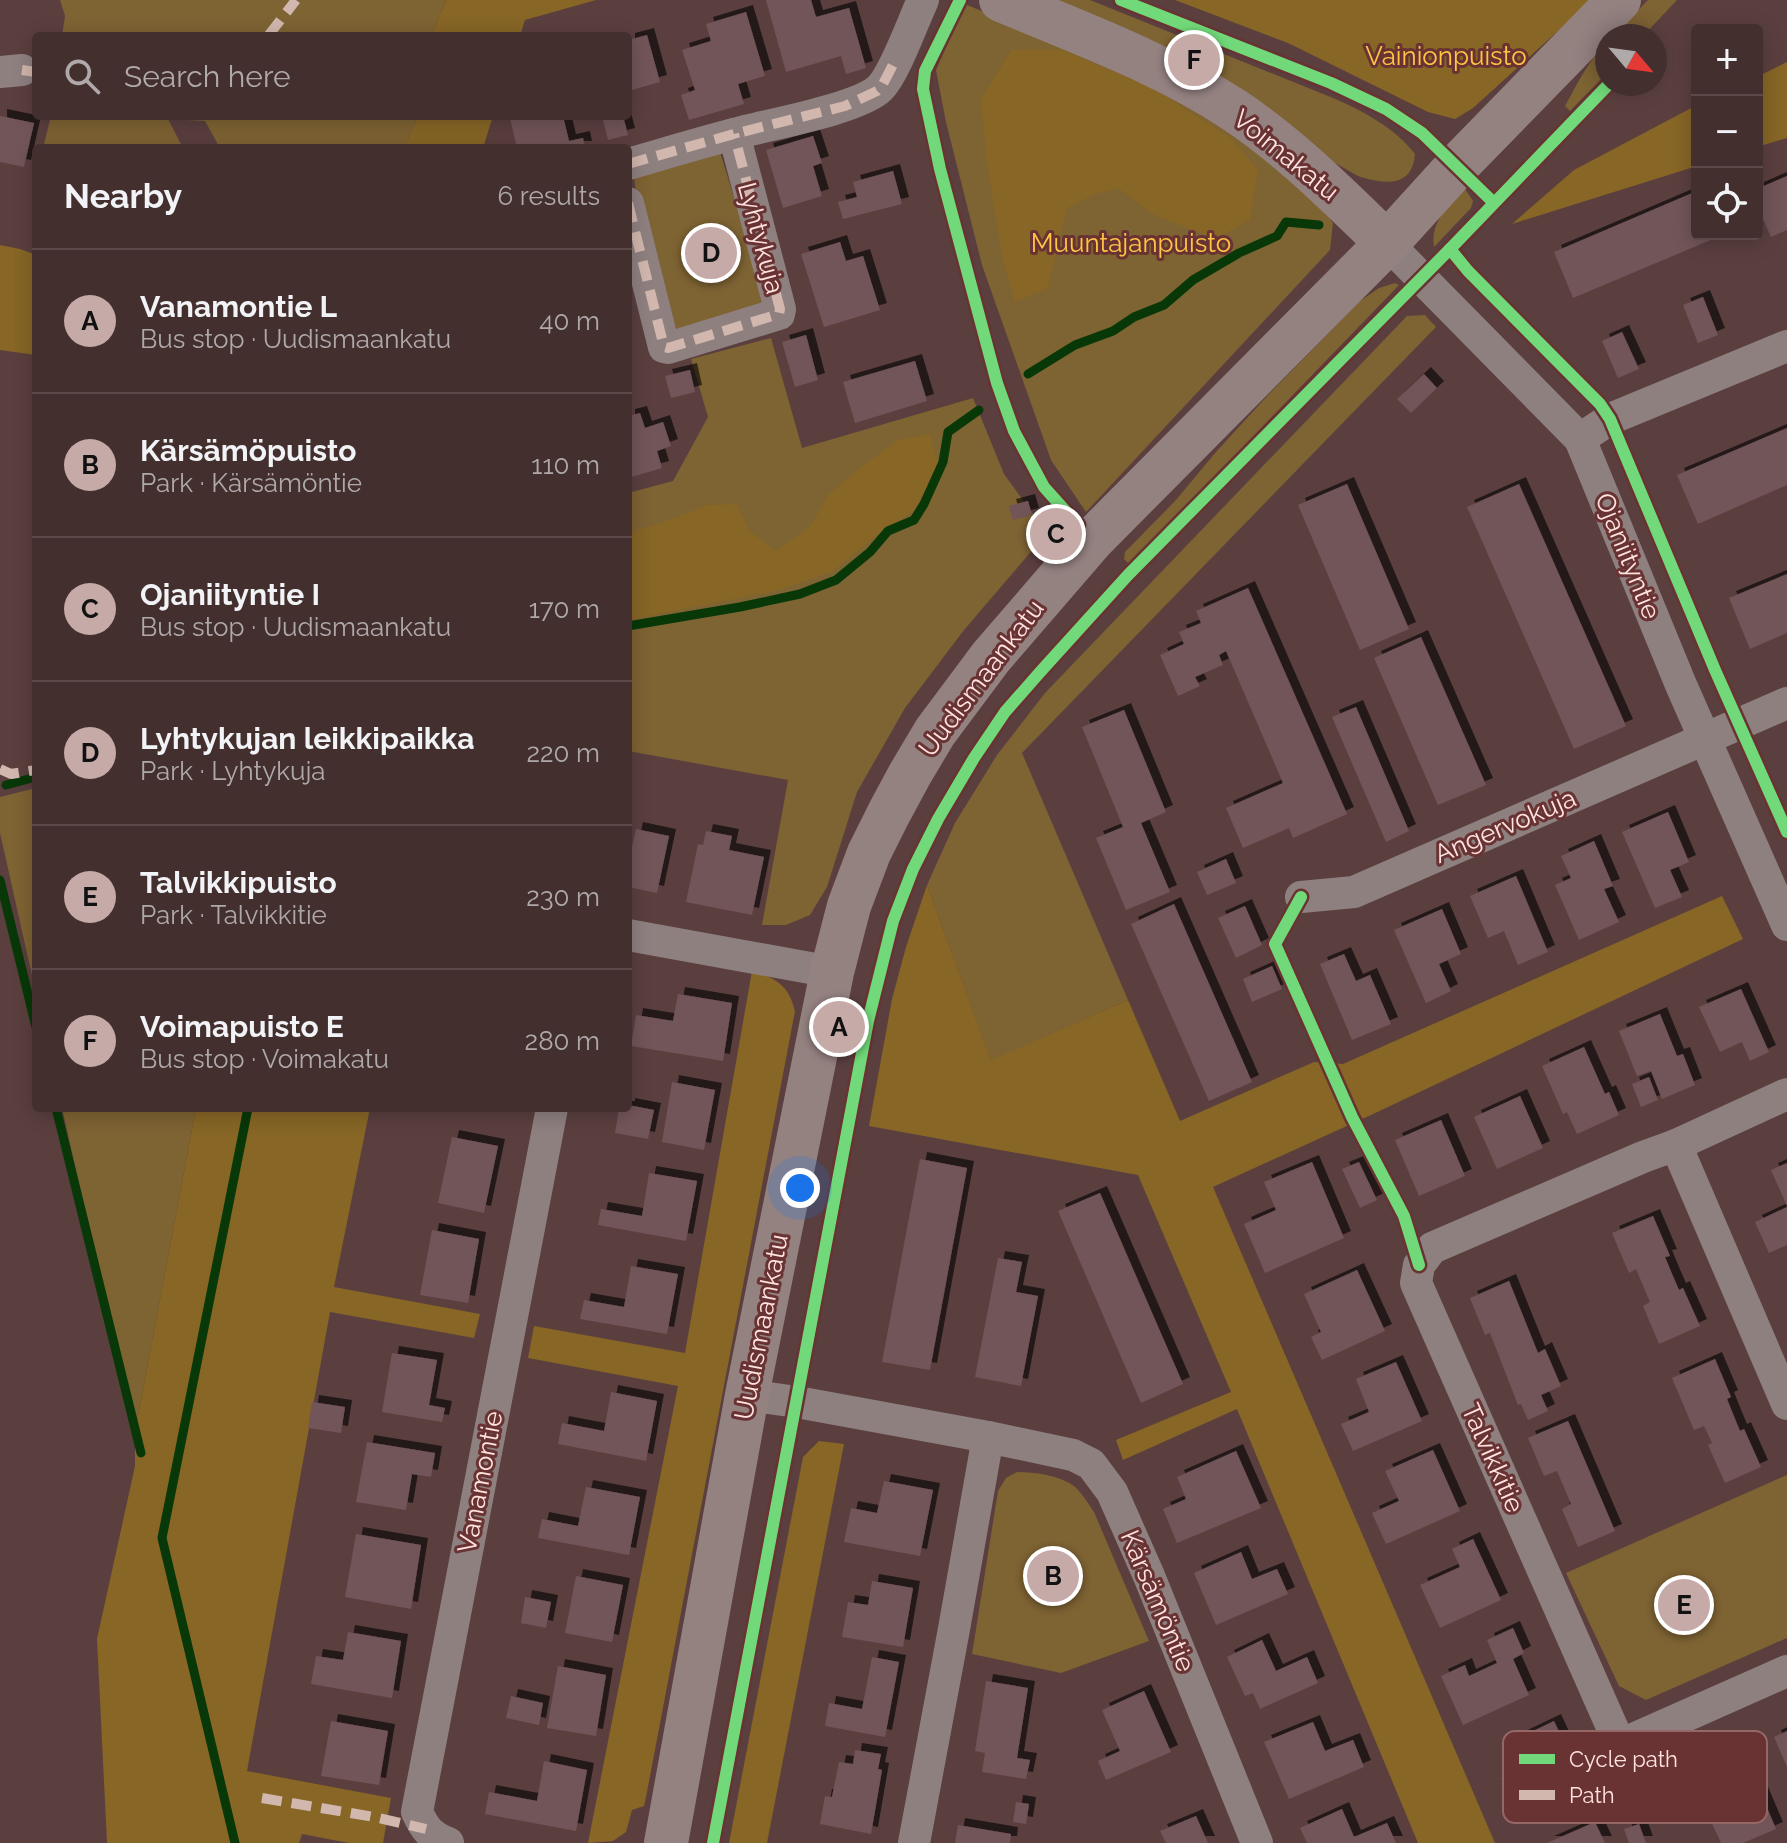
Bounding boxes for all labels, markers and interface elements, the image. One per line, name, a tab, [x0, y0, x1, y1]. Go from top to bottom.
north arrow	[1595, 24, 1667, 96]
map controls	[1691, 24, 1763, 240]
button: +	[1691, 24, 1763, 96]
pin: F	[1168, 30, 1220, 90]
search box	[32, 32, 632, 120]
park label: Vainionpuisto	[1365, 41, 1527, 71]
icon: search	[60, 54, 104, 98]
text: Search here	[124, 59, 291, 94]
button: −	[1691, 96, 1763, 168]
street label: Voimakatu	[1227, 103, 1345, 207]
button: locate	[1691, 168, 1763, 240]
text: Nearby	[64, 176, 182, 216]
street label: Lyhtykuja	[732, 179, 790, 297]
text: 6 results	[497, 181, 600, 211]
pin: D	[685, 223, 737, 283]
park label: Muuntajanpuisto	[1031, 228, 1231, 258]
text: Vanamontie L	[140, 289, 337, 324]
text: A	[81, 306, 99, 336]
text: 40 m	[539, 306, 600, 336]
text: Bus stop · Uudismaankatu	[140, 324, 451, 354]
text: Kärsämöpuisto	[140, 433, 356, 468]
text: B	[81, 450, 99, 480]
text: 110 m	[531, 450, 600, 480]
text: Park · Kärsämöntie	[140, 468, 362, 498]
street label: Ojaniityntie	[1589, 488, 1667, 624]
pin: C	[1030, 504, 1082, 564]
text: Ojaniityntie I	[140, 577, 320, 612]
text: C	[81, 594, 99, 624]
text: 170 m	[529, 594, 600, 624]
street label: Uudismaankatu	[912, 594, 1050, 762]
text: Bus stop · Uudismaankatu	[140, 612, 451, 642]
text: Lyhtykujan leikkipaikka	[140, 721, 474, 756]
text: D	[81, 738, 99, 768]
text: 220 m	[526, 738, 600, 768]
text: Park · Lyhtykuja	[140, 756, 326, 786]
street label: Angervokuja	[1430, 783, 1580, 869]
text: Talvikkipuisto	[140, 865, 337, 900]
text: E	[82, 882, 98, 912]
text: 230 m	[526, 882, 600, 912]
text: Park · Talvikkitie	[140, 900, 327, 930]
pin: A	[813, 997, 865, 1057]
text: Voimapuisto E	[140, 1009, 344, 1044]
text: F	[83, 1026, 97, 1056]
text: 280 m	[525, 1026, 600, 1056]
text: Bus stop · Voimakatu	[140, 1044, 389, 1074]
your location	[780, 1168, 820, 1208]
street label: Uudismaankatu	[728, 1232, 794, 1422]
street label: Talvikkitie	[1456, 1399, 1530, 1517]
street label: Vanamontie	[452, 1409, 508, 1555]
street label: Kärsämöntie	[1115, 1526, 1201, 1676]
pin: B	[1027, 1546, 1079, 1606]
pin: E	[1658, 1575, 1710, 1635]
legend	[1503, 1731, 1767, 1823]
text: Cycle path	[1569, 1746, 1678, 1772]
text: Path	[1569, 1782, 1615, 1808]

